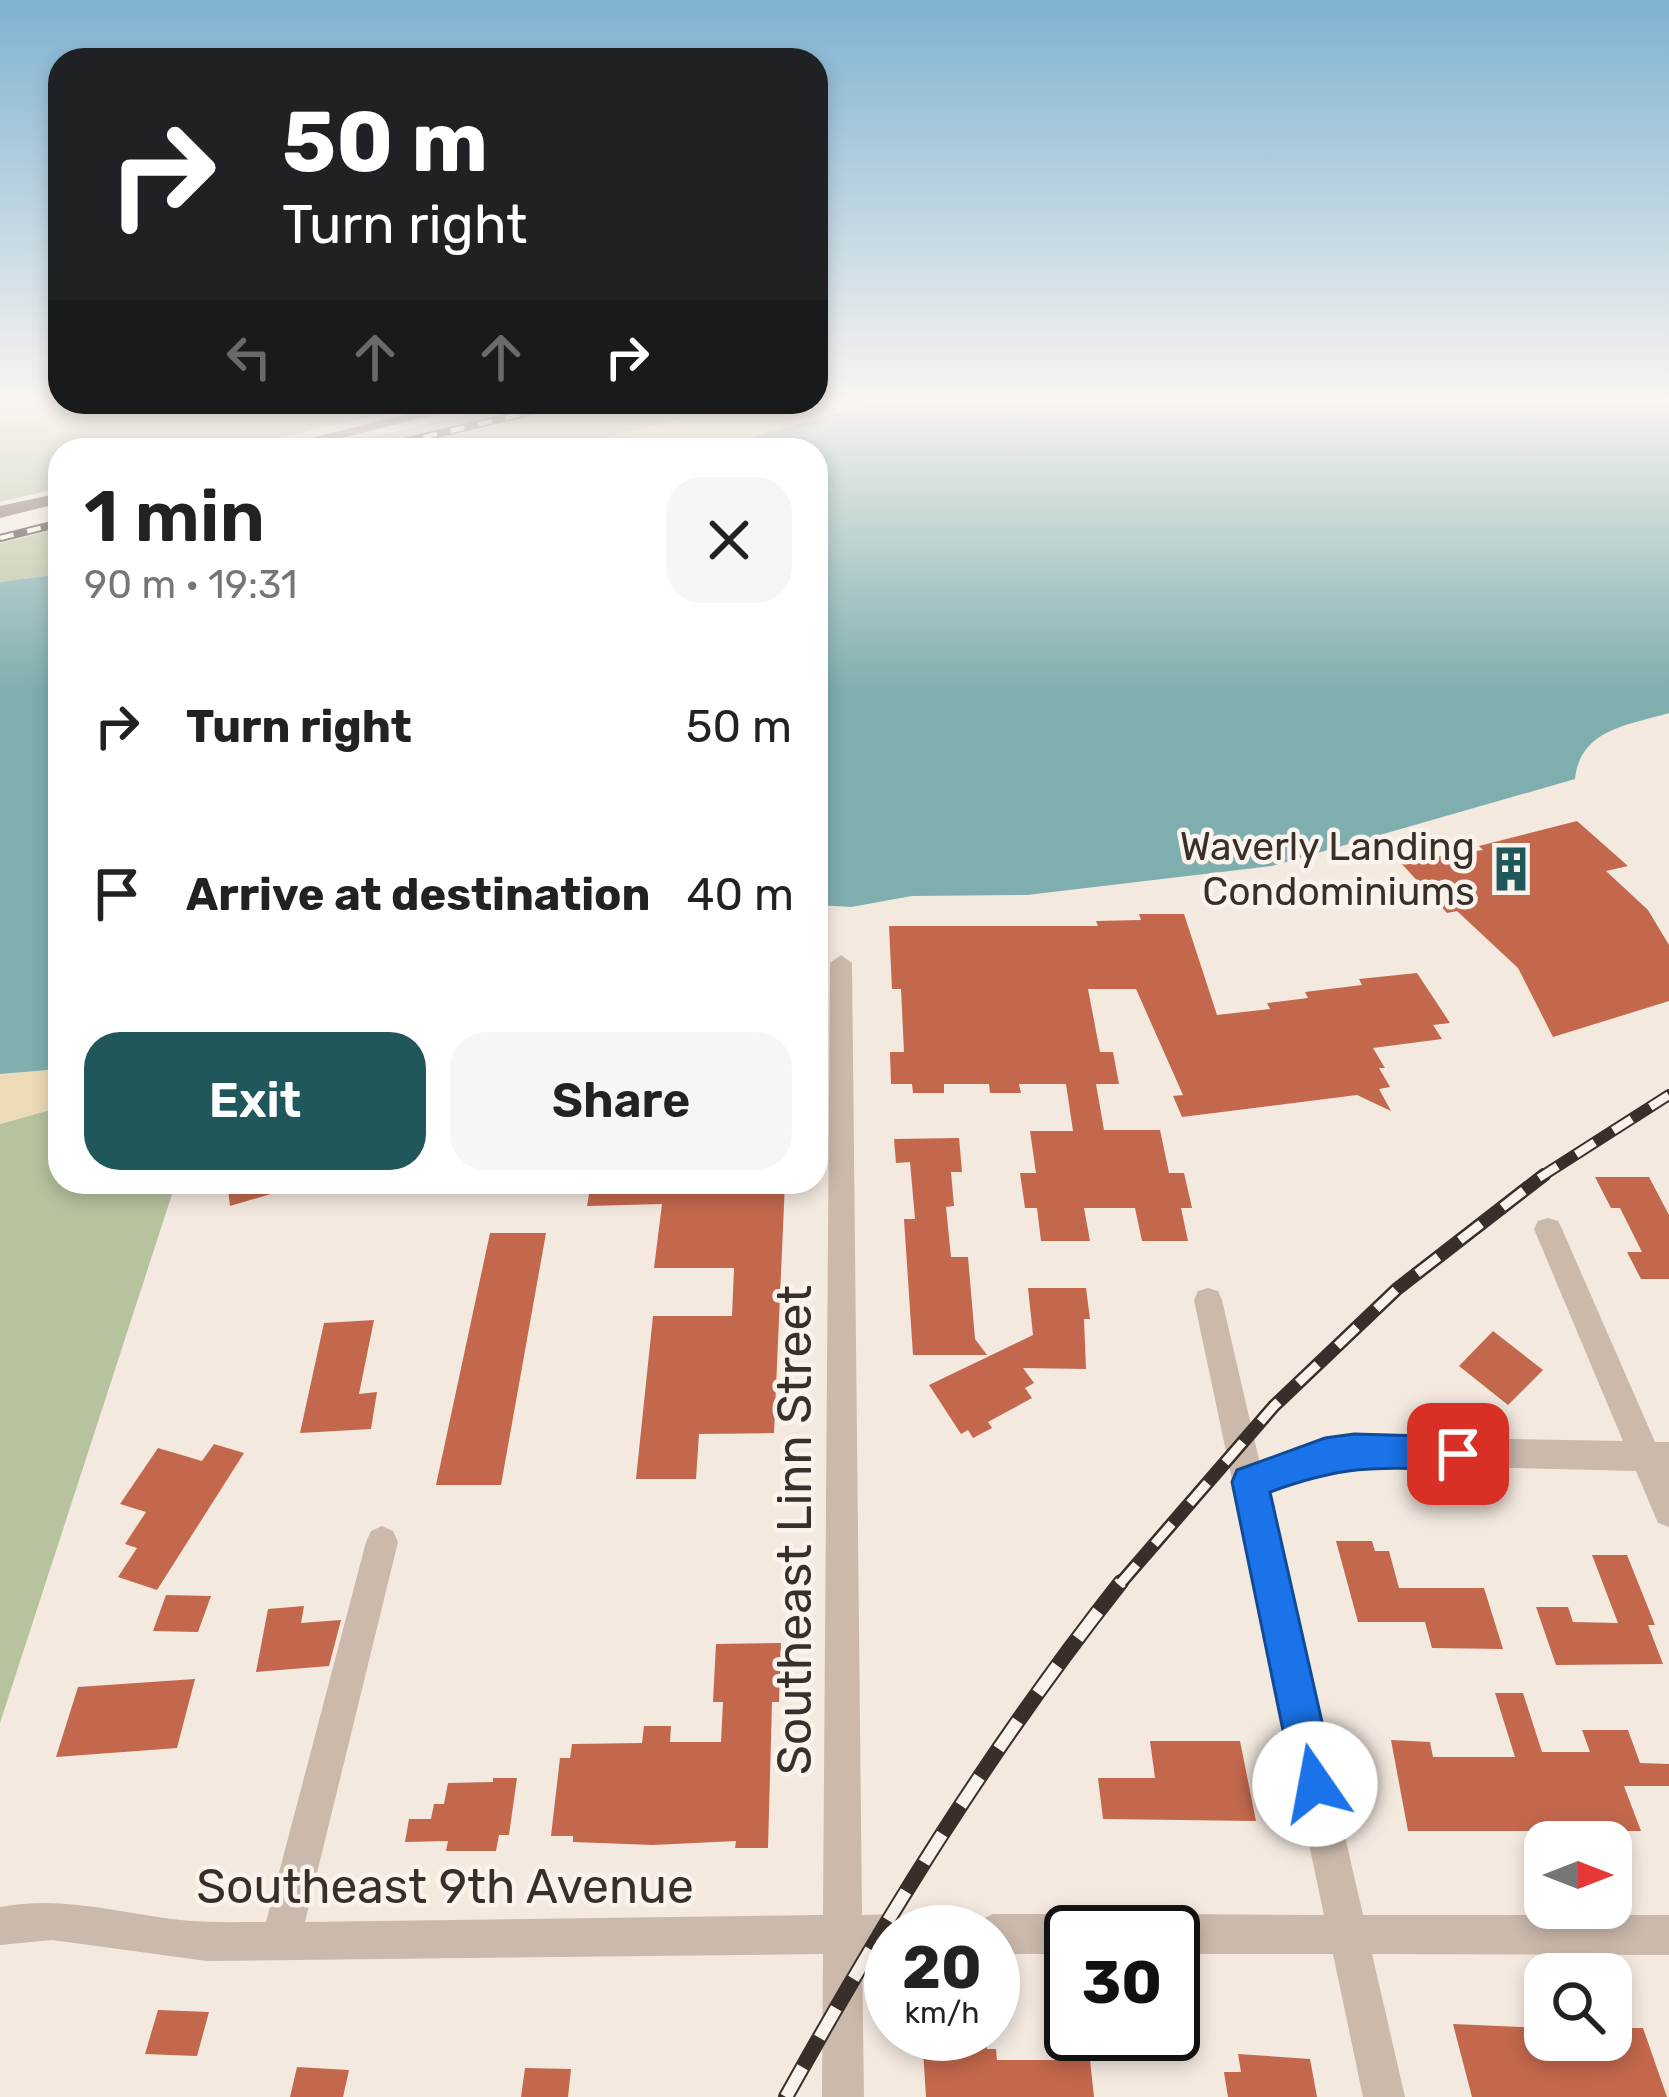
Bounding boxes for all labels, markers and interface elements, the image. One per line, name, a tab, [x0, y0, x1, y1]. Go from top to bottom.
text: 50 m	[282, 92, 488, 192]
icon: right	[84, 96, 240, 252]
text: Turn right	[282, 193, 527, 257]
icon: left	[216, 324, 282, 390]
icon: ahead	[342, 324, 408, 390]
icon: ahead	[468, 324, 534, 390]
icon: right	[594, 324, 660, 390]
text: 1 min	[84, 474, 265, 559]
button: close	[666, 477, 792, 603]
text: 90 m · 19:31	[84, 562, 297, 608]
icon: right	[84, 693, 150, 759]
text: Turn right	[186, 700, 412, 753]
text: 50 m	[686, 700, 792, 753]
place label: Waverly Landing Condominiums	[1180, 824, 1475, 915]
building icon: Waverly Landing Condominiums	[1486, 844, 1536, 894]
icon: arrive	[84, 861, 150, 927]
text: Arrive at destination	[186, 868, 651, 921]
text: 40 m	[687, 868, 794, 921]
button: Exit	[84, 1032, 426, 1170]
button: Share	[450, 1032, 792, 1170]
street label: Southeast Linn Street	[766, 1285, 823, 1775]
pin	[1407, 1403, 1509, 1505]
icon: arrive	[1425, 1421, 1491, 1487]
position arrow	[1252, 1721, 1378, 1847]
north arrow	[1524, 1821, 1632, 1929]
map controls	[1524, 1821, 1632, 2061]
street label: Southeast 9th Avenue	[196, 1858, 694, 1915]
speed limit sign: 30	[1044, 1905, 1200, 2061]
text: 20	[902, 1932, 982, 2003]
button: search	[1524, 1953, 1632, 2061]
text: km/h	[905, 1995, 979, 2031]

